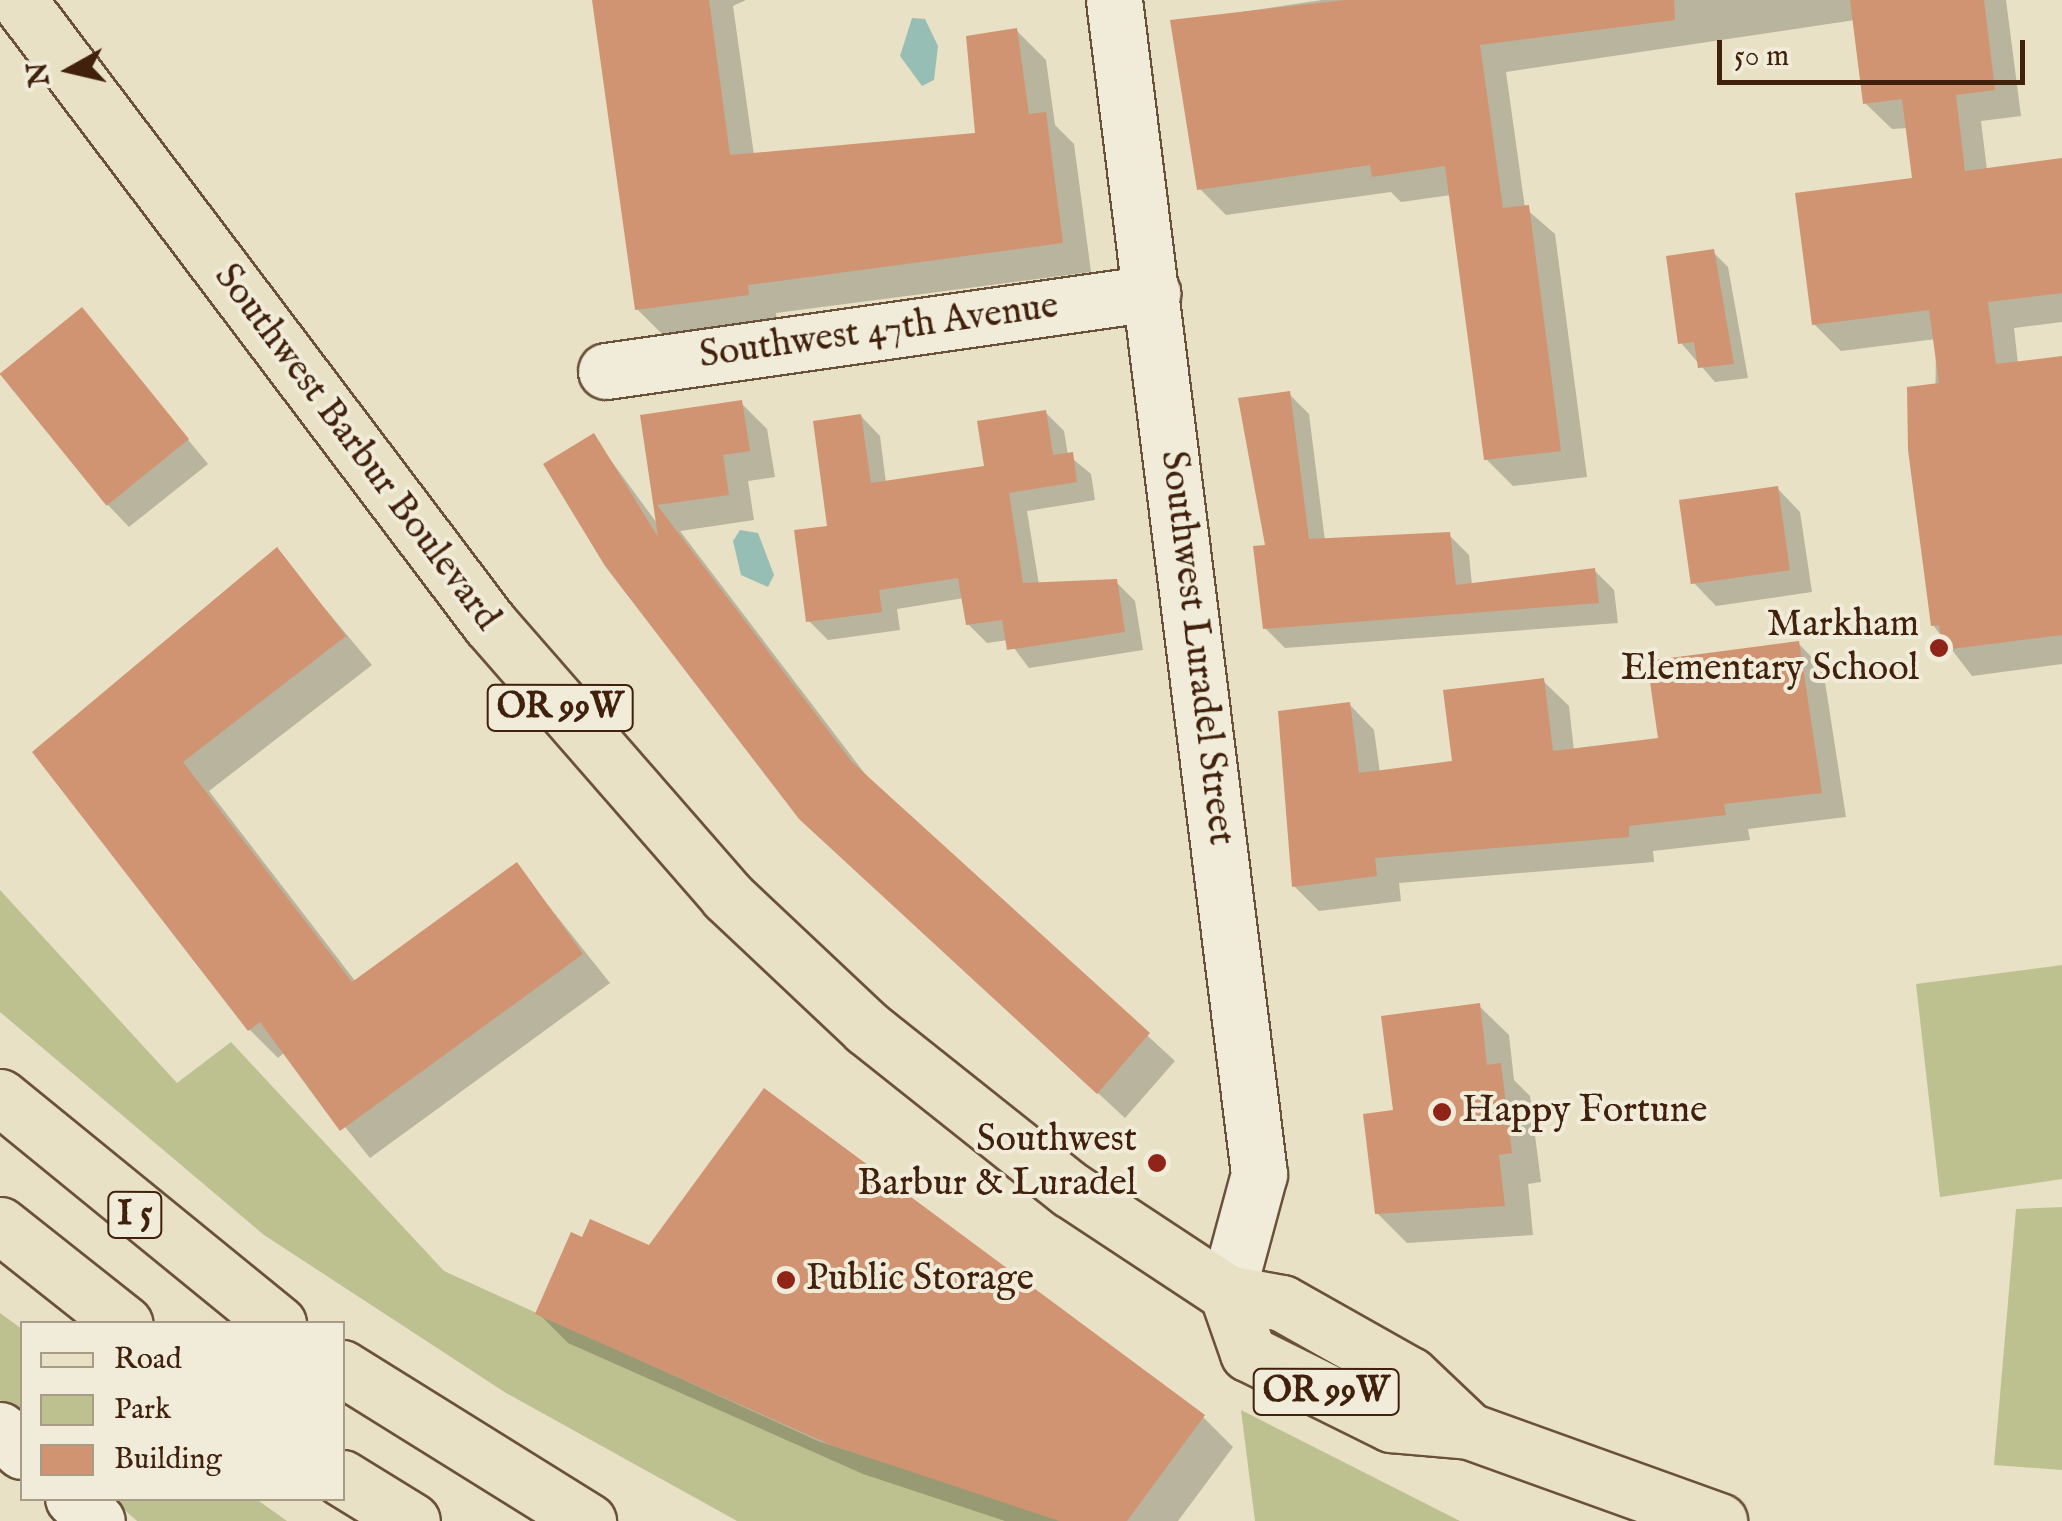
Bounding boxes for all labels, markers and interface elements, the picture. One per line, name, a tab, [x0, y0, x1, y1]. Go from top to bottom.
north arrow	[20, 20, 120, 120]
scale bar	[1722, 20, 2030, 82]
text: 50 m	[1734, 38, 1789, 76]
text: N	[21, 60, 59, 89]
street label: Southwest Barbur Boulevard	[203, 256, 509, 640]
street label: Southwest 47th Avenue	[697, 284, 1061, 380]
street label: Southwest Luradel Street	[1149, 448, 1243, 848]
place label: Markham Elementary School	[1621, 603, 1919, 692]
marker: Markham Elementary School	[1928, 637, 1950, 659]
road number: OR 99W	[485, 678, 635, 738]
place label: Happy Fortune	[1462, 1089, 1707, 1135]
marker: Happy Fortune	[1431, 1101, 1453, 1123]
place label: Southwest Barbur & Luradel	[857, 1118, 1137, 1208]
marker: Southwest Barbur & Luradel	[1146, 1152, 1168, 1174]
road number: I 5	[105, 1185, 165, 1245]
place label: Public Storage	[806, 1257, 1034, 1303]
marker: Public Storage	[775, 1269, 797, 1291]
legend	[20, 1321, 345, 1501]
text: Road	[114, 1341, 182, 1379]
road number: OR 99W	[1251, 1362, 1401, 1422]
text: Park	[114, 1391, 171, 1429]
text: Building	[114, 1441, 222, 1479]

